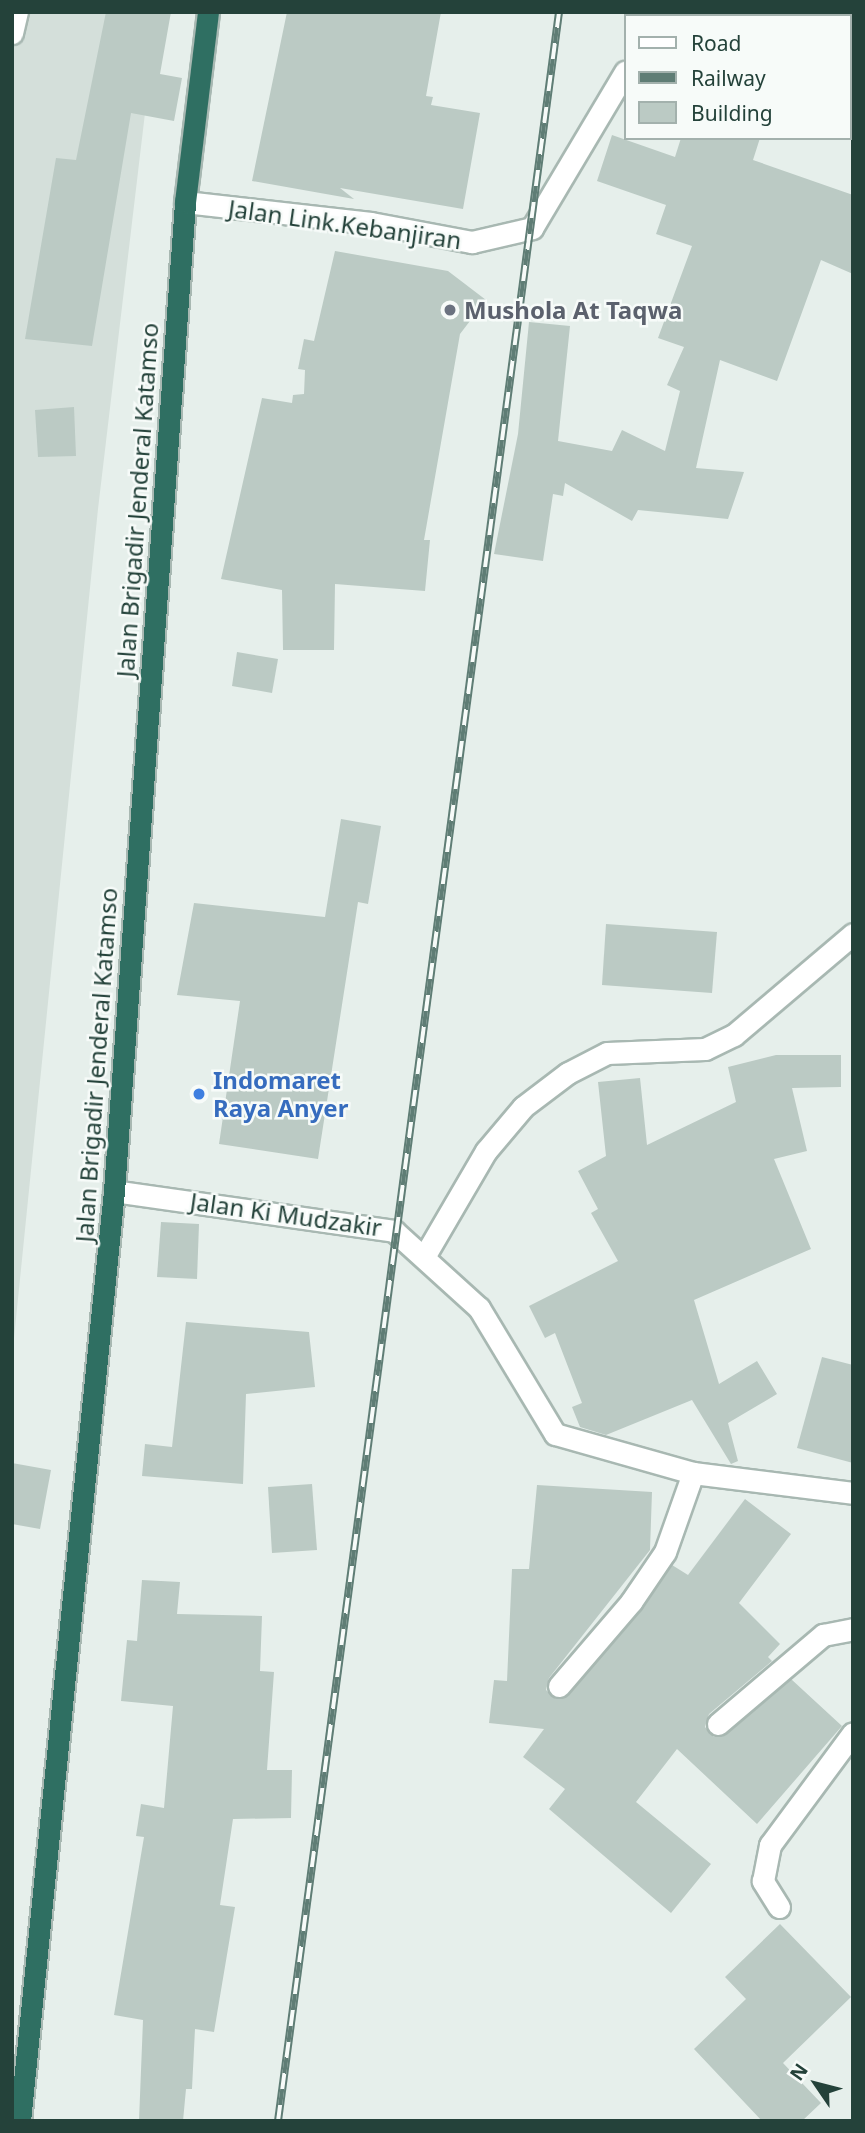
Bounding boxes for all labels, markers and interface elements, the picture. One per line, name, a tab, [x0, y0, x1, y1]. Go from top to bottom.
legend	[624, 14, 851, 140]
text: Road	[691, 29, 741, 57]
text: Railway	[691, 64, 766, 92]
text: Building	[691, 99, 773, 127]
street label: Jalan Link.Kebanjiran	[227, 193, 463, 255]
place label: Mushola At Taqwa	[464, 296, 682, 324]
marker: Mushola At Taqwa	[442, 302, 458, 318]
street label: Jalan Brigadir Jenderal Katamso	[110, 322, 164, 678]
street label: Jalan Brigadir Jenderal Katamso	[69, 887, 123, 1243]
place label: Indomaret Raya Anyer	[213, 1066, 348, 1122]
marker: Indomaret Raya Anyer	[191, 1086, 207, 1102]
street label: Jalan Ki Mudzakir	[188, 1186, 384, 1242]
north arrow	[781, 2049, 851, 2119]
text: N	[784, 2058, 814, 2086]

